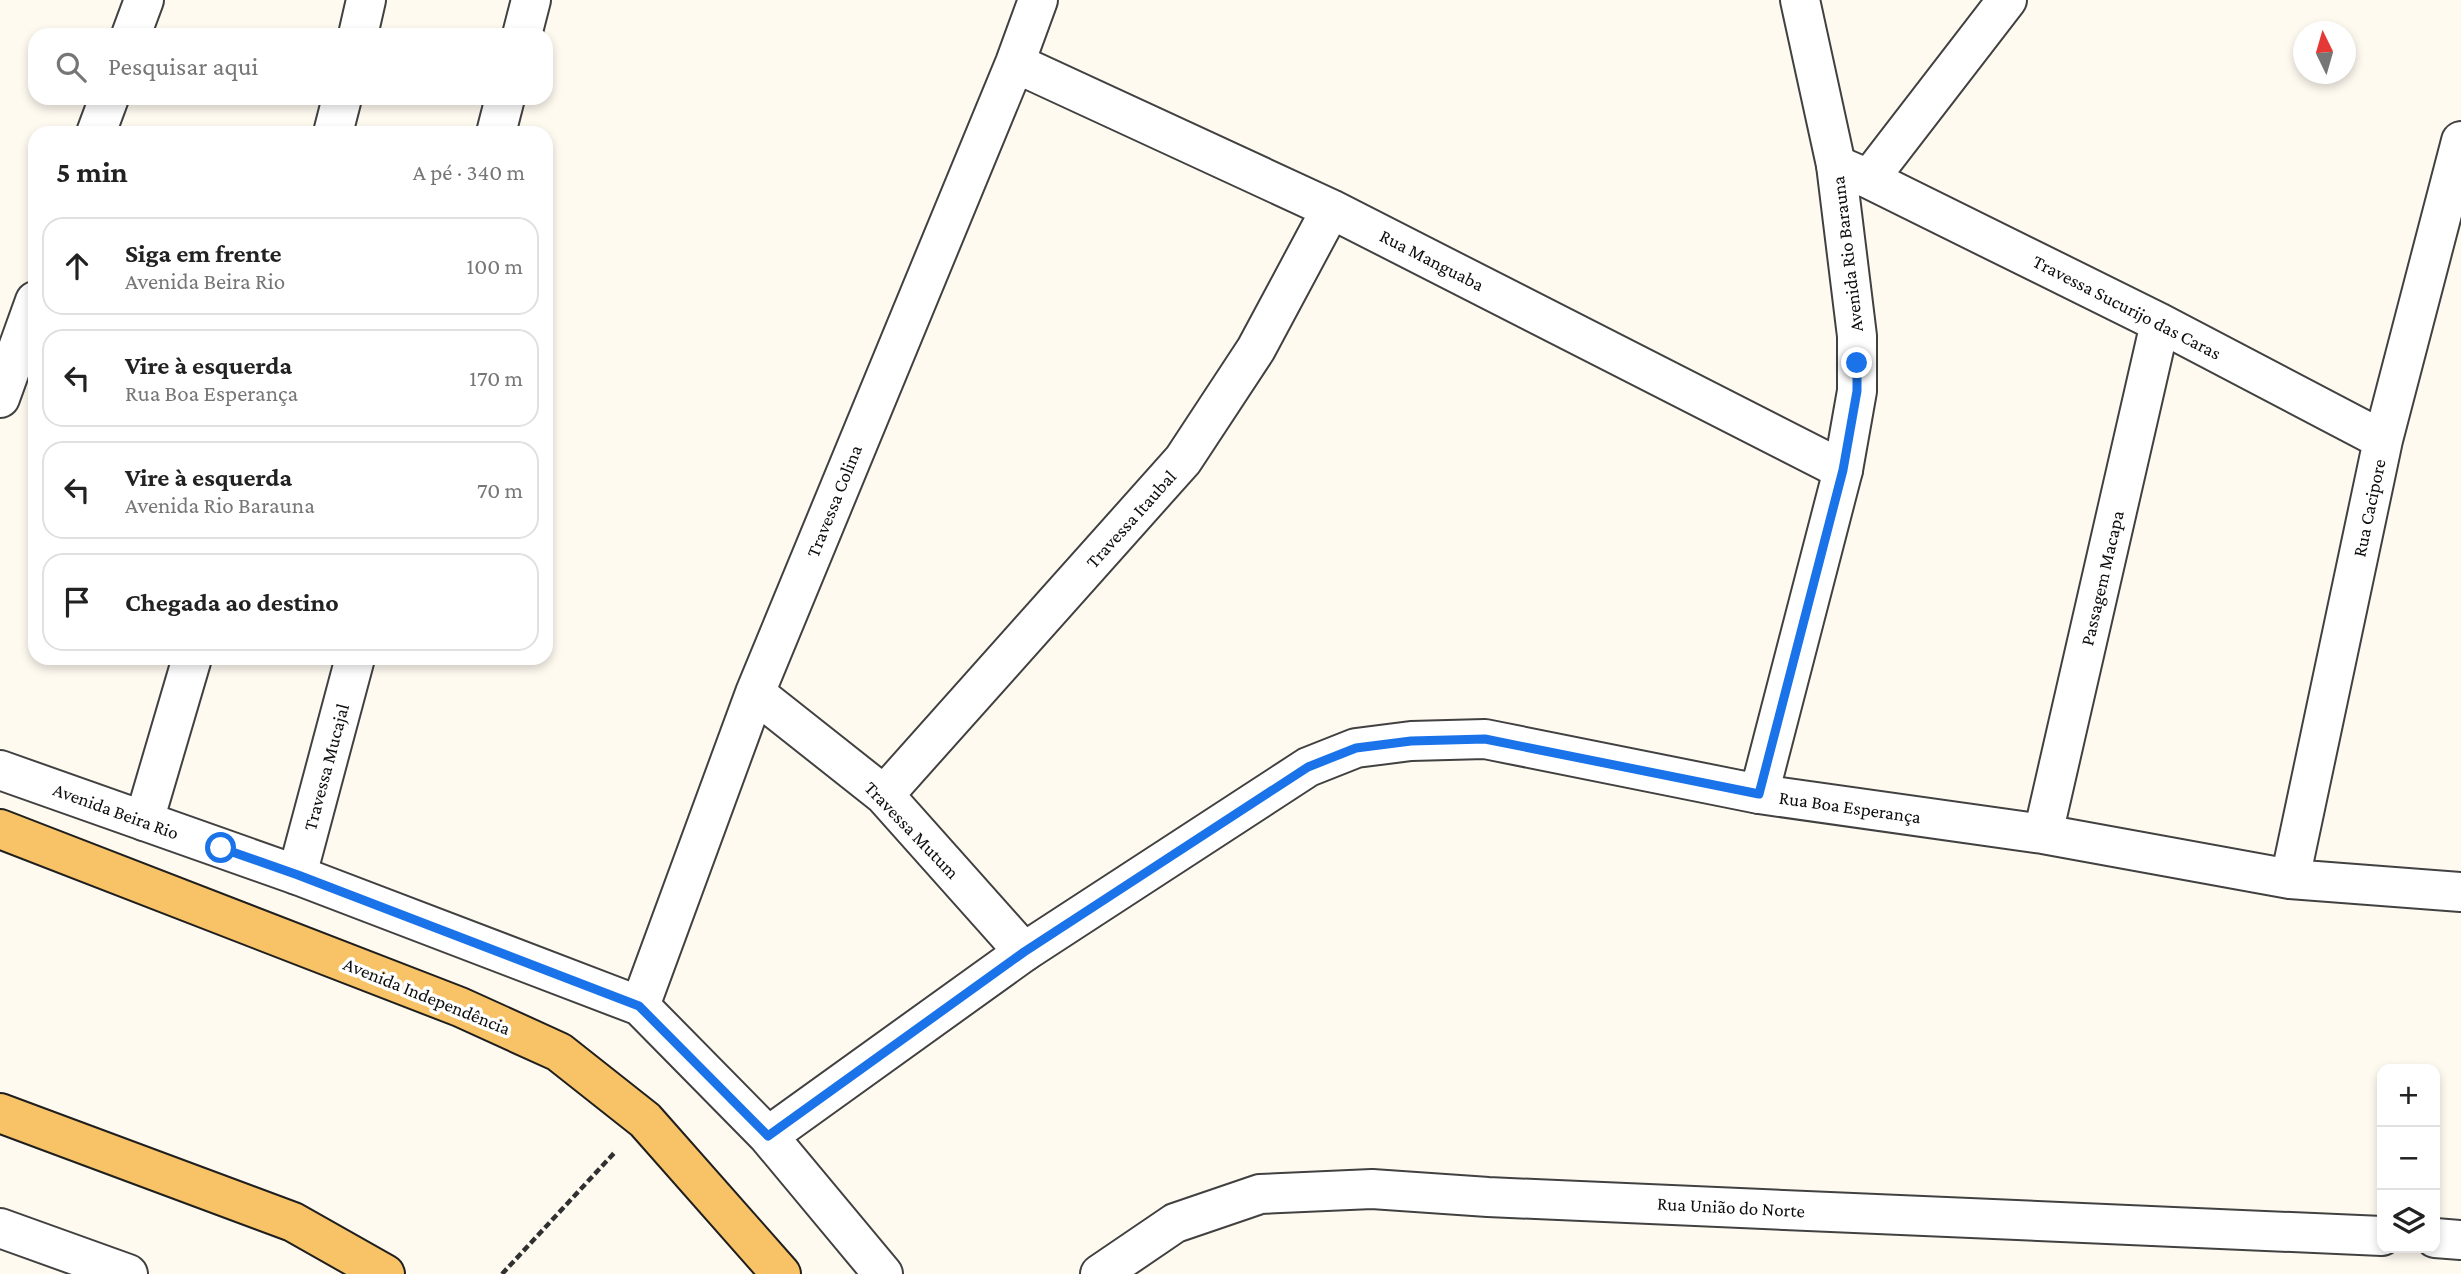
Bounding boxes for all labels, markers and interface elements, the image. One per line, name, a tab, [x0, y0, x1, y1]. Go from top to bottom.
north arrow	[2293, 21, 2356, 84]
search box	[28, 28, 553, 105]
icon: search	[52, 48, 90, 86]
text: Pesquisar aqui	[108, 52, 258, 81]
text: 5 min	[56, 155, 128, 188]
text: A pé · 340 m	[413, 159, 525, 185]
street label: Avenida Rio Barauna	[1827, 175, 1867, 333]
street label: Rua Manguaba	[1376, 225, 1488, 295]
text: Siga em frente	[125, 239, 282, 268]
icon: ahead	[58, 247, 96, 285]
street label: Travessa Sucurijo das Caras	[2029, 250, 2225, 365]
text: 100 m	[467, 253, 523, 279]
text: Avenida Beira Rio	[125, 268, 285, 294]
route end	[1841, 347, 1872, 378]
text: Vire à esquerda	[125, 351, 292, 380]
icon: left	[58, 359, 96, 397]
text: 170 m	[469, 365, 523, 391]
text: Rua Boa Esperança	[125, 380, 298, 406]
street label: Travessa Colina	[802, 442, 866, 560]
street label: Rua Cacipore	[2348, 457, 2390, 559]
text: Vire à esquerda	[125, 463, 292, 492]
street label: Travessa Itaubal	[1082, 466, 1180, 572]
icon: left	[58, 471, 96, 509]
text: 70 m	[477, 477, 523, 503]
text: Avenida Rio Barauna	[125, 492, 315, 518]
street label: Passagem Macapa	[2076, 508, 2128, 648]
icon: arrive	[58, 583, 96, 621]
text: Chegada ao destino	[125, 588, 339, 617]
street label: Travessa Mucajal	[299, 701, 354, 833]
street label: Travessa Mutum	[860, 777, 964, 883]
street label: Avenida Beira Rio	[50, 779, 182, 843]
street label: Rua Boa Esperança	[1778, 787, 1922, 827]
route start	[205, 832, 236, 863]
street label: Avenida Independência	[341, 953, 514, 1039]
map controls	[2377, 1064, 2440, 1253]
button: +	[2377, 1064, 2440, 1127]
button: −	[2377, 1127, 2440, 1190]
button: layers	[2377, 1190, 2440, 1253]
street label: Rua União do Norte	[1657, 1193, 1805, 1221]

